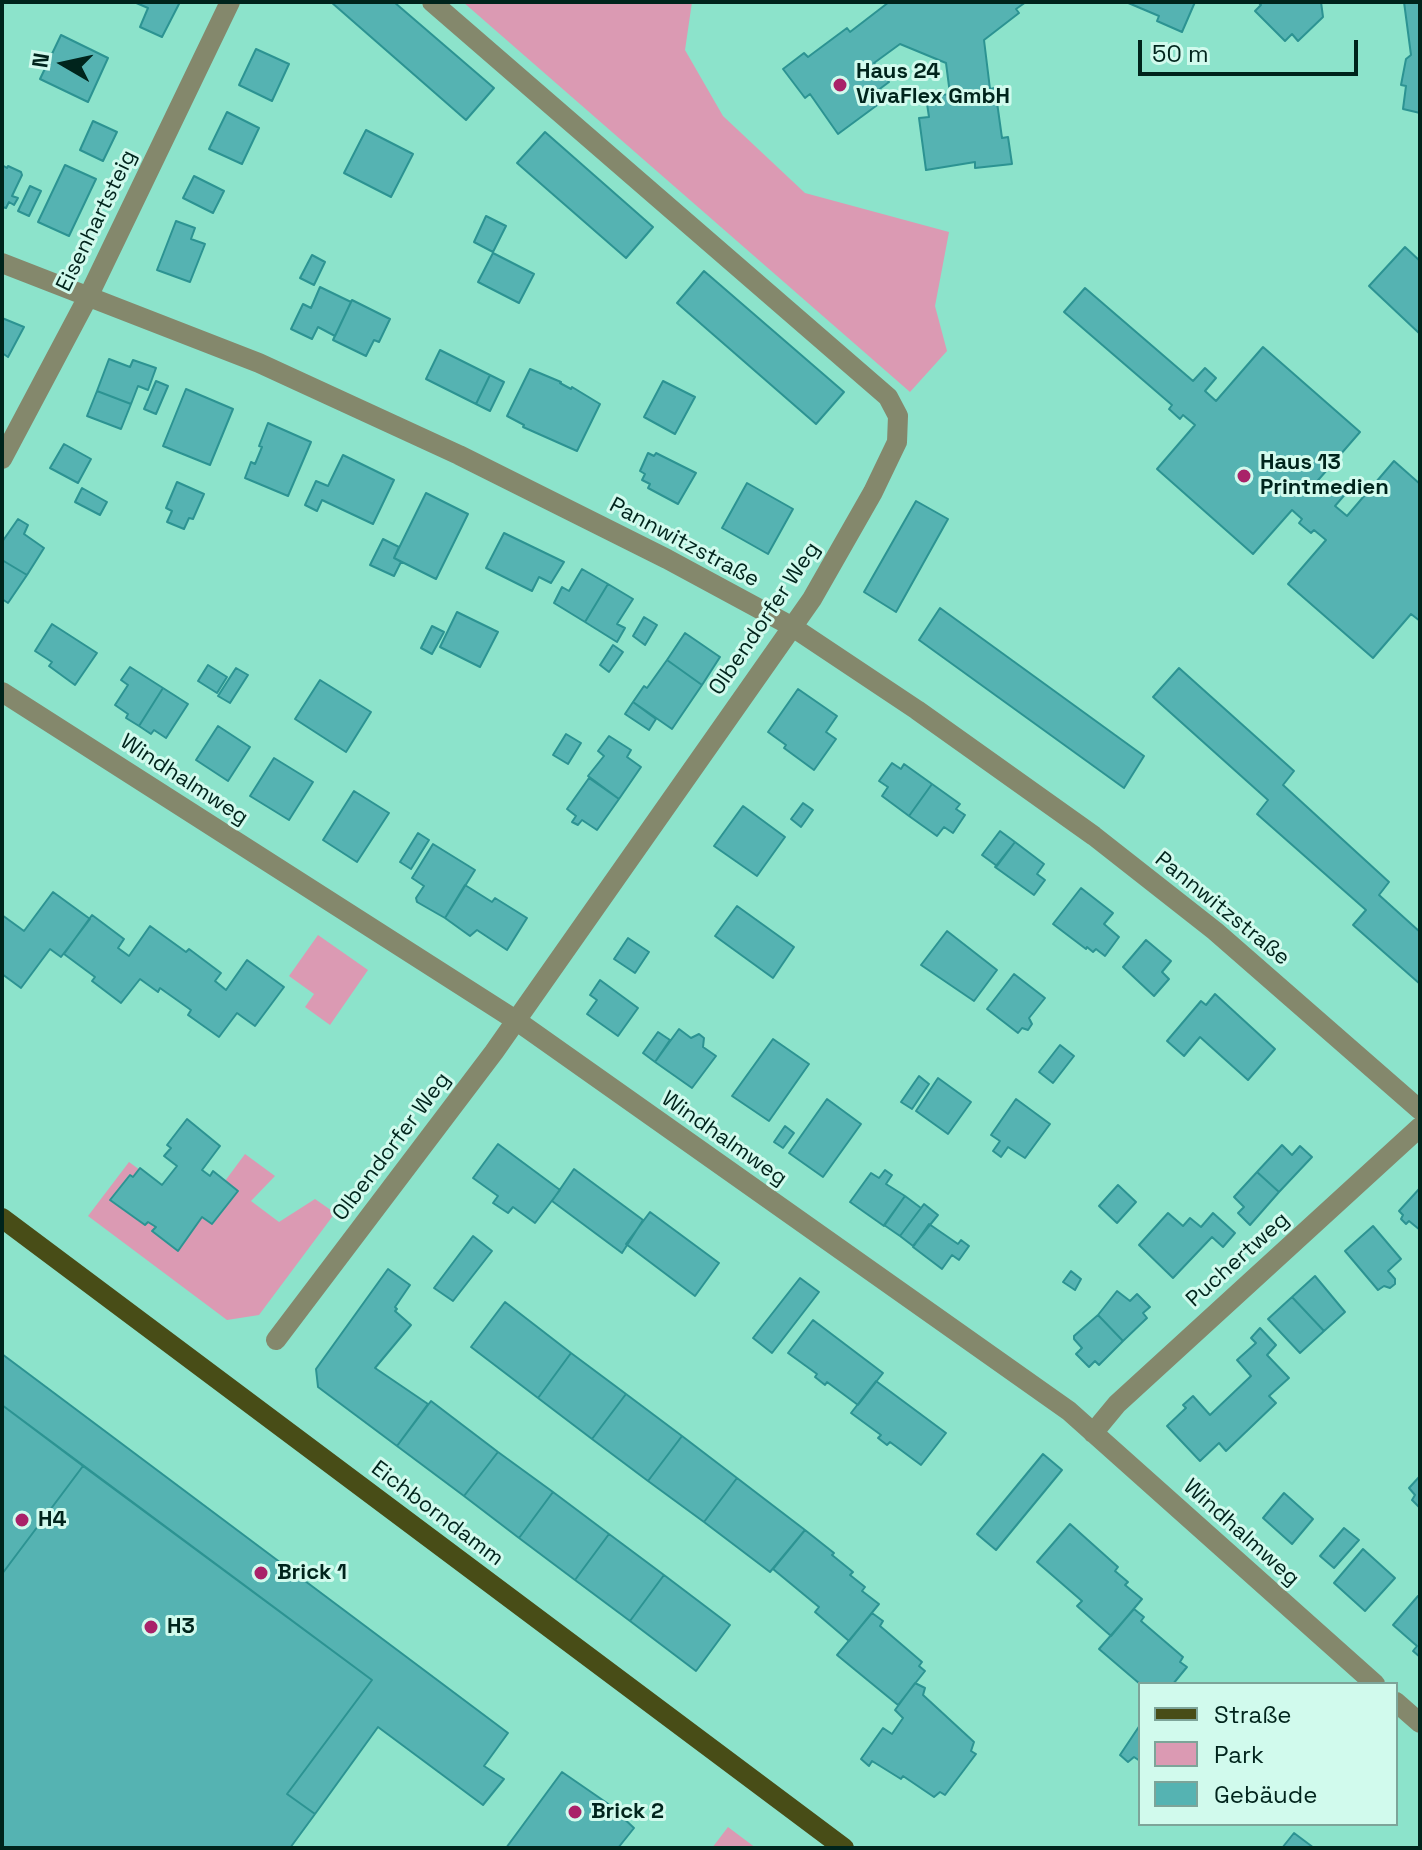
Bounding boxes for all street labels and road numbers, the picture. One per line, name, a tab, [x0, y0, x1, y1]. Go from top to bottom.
street label: Eisenhartsteig	[51, 146, 143, 296]
street label: Pannwitzstraße	[605, 492, 763, 594]
street label: Olbendorfer Weg	[704, 537, 826, 701]
street label: Windhalmweg	[115, 729, 253, 831]
street label: Pannwitzstraße	[1149, 847, 1295, 971]
street label: Olbendorfer Weg	[328, 1068, 456, 1226]
street label: Windhalmweg	[656, 1086, 792, 1192]
street label: Puchertweg	[1181, 1207, 1295, 1313]
street label: Eichborndamm	[366, 1456, 508, 1572]
street label: Windhalmweg	[1177, 1474, 1305, 1592]

